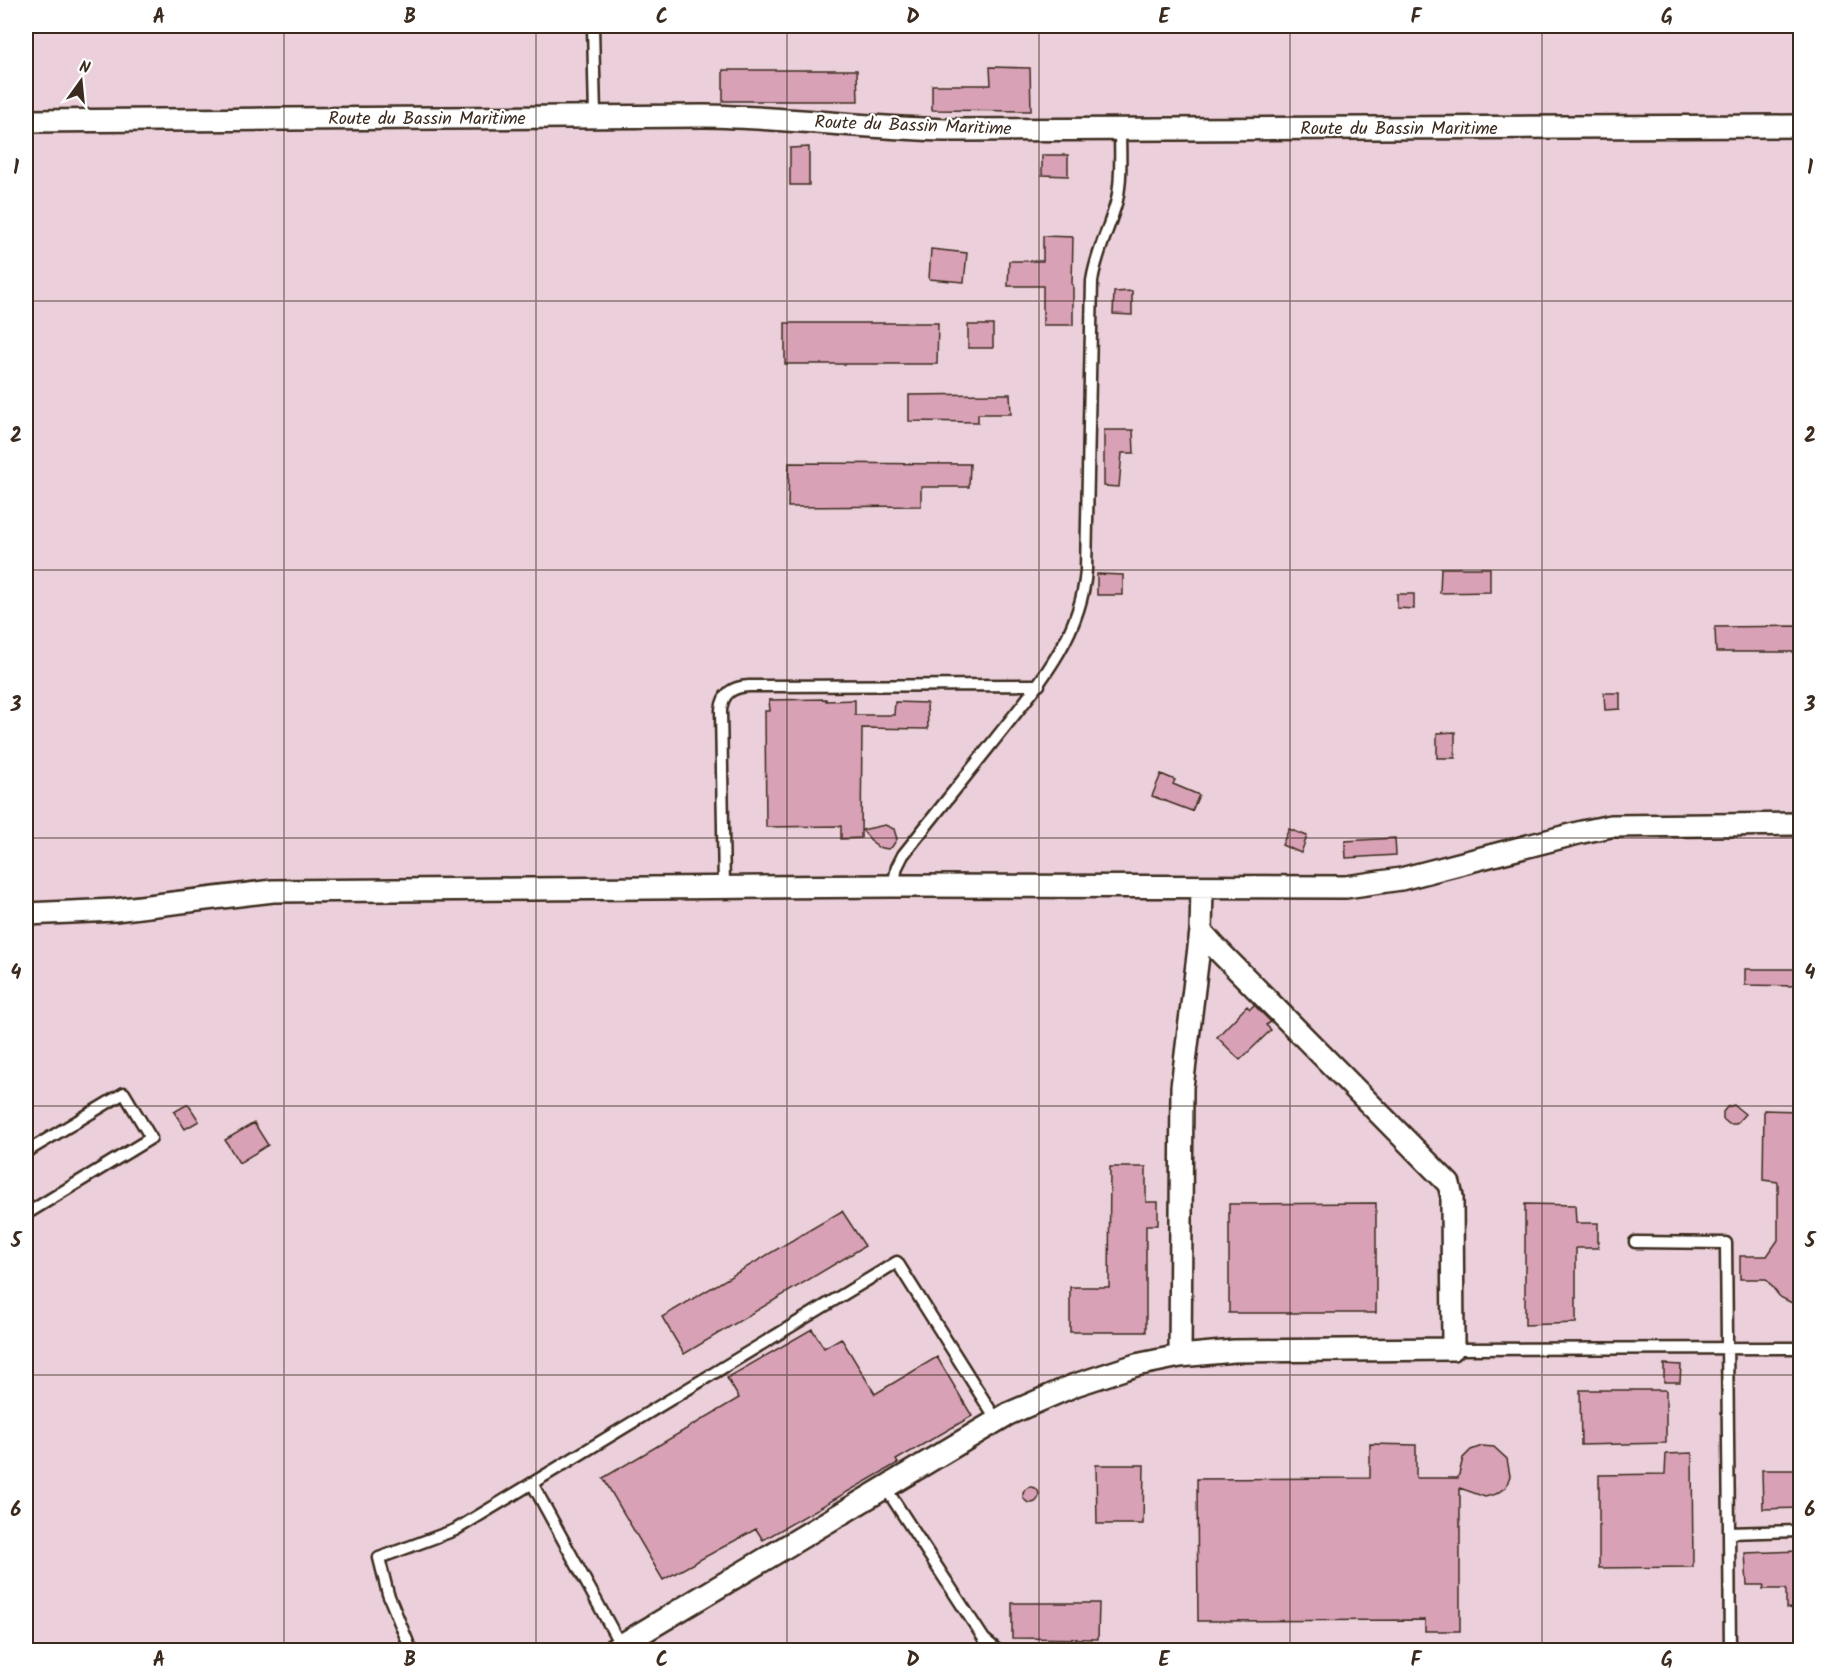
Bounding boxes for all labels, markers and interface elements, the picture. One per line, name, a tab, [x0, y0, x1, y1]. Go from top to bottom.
text: A	[153, 2, 165, 34]
text: B	[404, 2, 416, 34]
text: C	[656, 2, 668, 34]
text: D	[906, 2, 920, 34]
text: E	[1158, 2, 1170, 34]
text: F	[1411, 2, 1423, 34]
text: G	[1661, 2, 1673, 34]
north arrow	[51, 51, 111, 111]
text: N	[76, 55, 93, 81]
street label: Route du Bassin Maritime	[328, 105, 526, 134]
street label: Route du Bassin Maritime	[814, 109, 1012, 144]
street label: Route du Bassin Maritime	[1300, 115, 1498, 144]
text: 1	[13, 153, 19, 185]
text: 1	[1807, 153, 1813, 185]
text: 2	[10, 421, 22, 453]
text: 2	[1804, 421, 1816, 453]
text: 3	[10, 690, 22, 722]
text: 3	[1804, 690, 1816, 722]
text: 4	[11, 958, 22, 990]
text: 4	[1805, 958, 1816, 990]
text: 5	[10, 1226, 23, 1258]
text: 5	[1804, 1226, 1817, 1258]
text: 6	[11, 1495, 22, 1527]
text: 6	[1805, 1495, 1816, 1527]
text: A	[153, 1645, 165, 1676]
text: B	[404, 1645, 416, 1676]
text: C	[656, 1645, 668, 1676]
text: D	[906, 1645, 920, 1676]
text: E	[1158, 1645, 1170, 1676]
text: F	[1411, 1645, 1423, 1676]
text: G	[1661, 1645, 1673, 1676]

